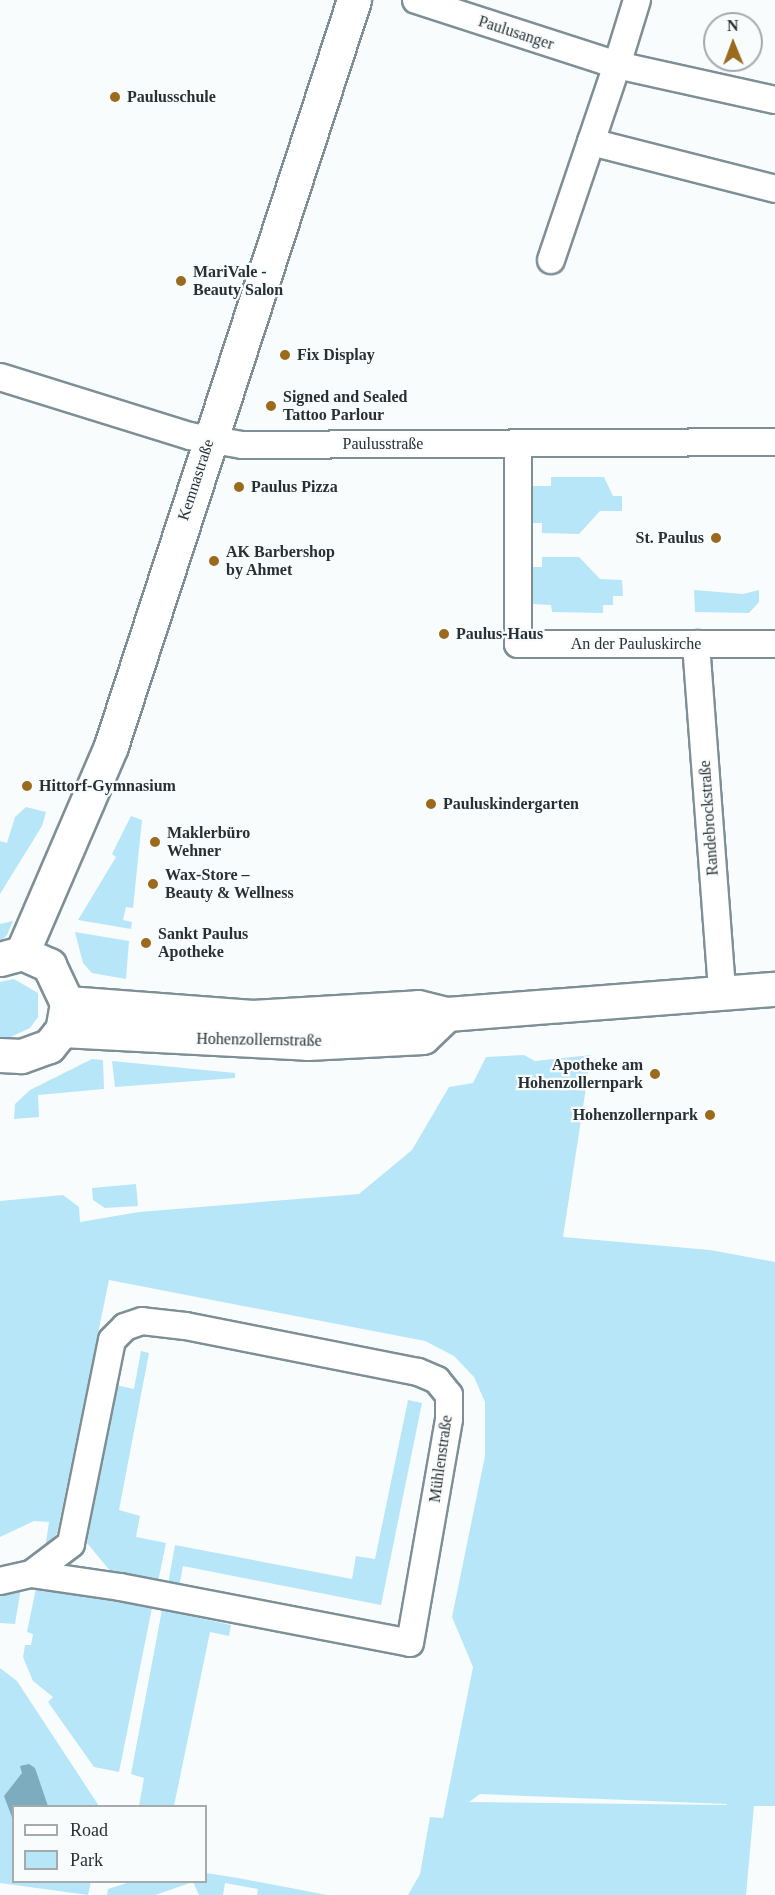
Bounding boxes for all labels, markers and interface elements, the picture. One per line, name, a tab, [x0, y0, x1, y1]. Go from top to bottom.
street label: Paulusanger	[476, 12, 556, 54]
north arrow	[703, 12, 763, 72]
text: N	[727, 17, 739, 34]
place label: Paulusschule	[127, 87, 216, 107]
marker: Paulusschule	[108, 90, 122, 104]
place label: MariVale - Beauty Salon	[193, 262, 283, 300]
marker: MariVale - Beauty Salon	[174, 274, 188, 288]
place label: Fix Display	[297, 345, 375, 365]
marker: Fix Display	[278, 348, 292, 362]
place label: Signed and Sealed Tattoo Parlour	[283, 387, 407, 425]
marker: Signed and Sealed Tattoo Parlour	[264, 399, 278, 413]
street label: Paulusstraße	[343, 434, 423, 454]
street label: Kemnastraße	[174, 437, 218, 523]
place label: Paulus Pizza	[251, 477, 338, 497]
marker: Paulus Pizza	[232, 480, 246, 494]
place label: St. Paulus	[636, 528, 704, 548]
marker: St. Paulus	[709, 531, 723, 545]
place label: AK Barbershop by Ahmet	[226, 542, 335, 580]
marker: AK Barbershop by Ahmet	[207, 554, 221, 568]
place label: Paulus-Haus	[456, 624, 543, 644]
marker: Paulus-Haus	[437, 627, 451, 641]
street label: An der Pauluskirche	[571, 634, 701, 654]
street label: Randebrockstraße	[695, 760, 723, 876]
place label: Hittorf-Gymnasium	[39, 776, 176, 796]
marker: Hittorf-Gymnasium	[20, 779, 34, 793]
place label: Pauluskindergarten	[443, 794, 579, 814]
marker: Pauluskindergarten	[424, 797, 438, 811]
place label: Maklerbüro Wehner	[167, 823, 250, 861]
marker: Maklerbüro Wehner	[148, 835, 162, 849]
place label: Wax-Store – Beauty & Wellness	[165, 865, 294, 903]
marker: Wax-Store – Beauty & Wellness	[146, 877, 160, 891]
place label: Sankt Paulus Apotheke	[158, 924, 248, 962]
marker: Sankt Paulus Apotheke	[139, 936, 153, 950]
street label: Hohenzollernstraße	[196, 1029, 322, 1051]
place label: Apotheke am Hohenzollernpark	[518, 1055, 643, 1093]
marker: Apotheke am Hohenzollernpark	[648, 1067, 662, 1081]
place label: Hohenzollernpark	[573, 1105, 698, 1125]
marker: Hohenzollernpark	[703, 1108, 717, 1122]
street label: Mühlenstraße	[425, 1414, 457, 1504]
legend	[12, 1805, 207, 1883]
text: Road	[70, 1820, 108, 1840]
text: Park	[70, 1850, 103, 1870]

